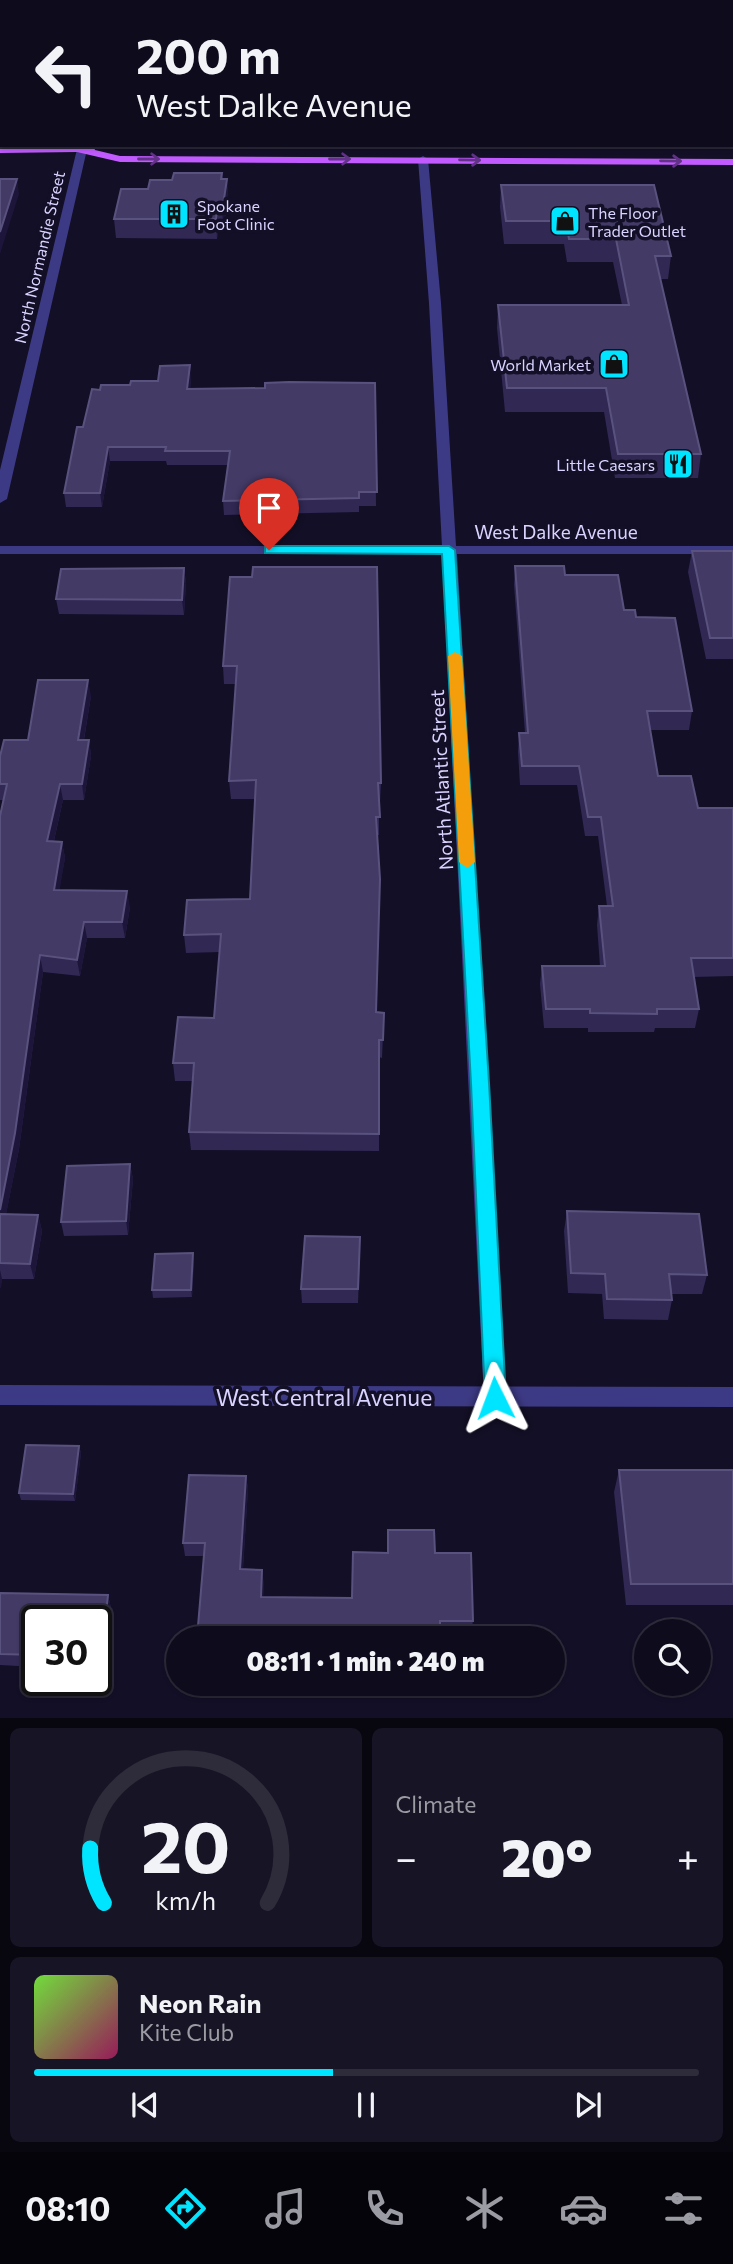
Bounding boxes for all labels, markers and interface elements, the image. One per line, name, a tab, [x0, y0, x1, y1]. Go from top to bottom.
text: 200 m	[136, 24, 281, 84]
icon: left	[21, 28, 112, 119]
text: West Dalke Avenue	[136, 84, 412, 124]
one-way arrow	[137, 152, 160, 166]
one-way arrow	[328, 152, 351, 166]
one-way arrow	[458, 153, 481, 167]
one-way arrow	[659, 155, 682, 168]
street label: North Normandie Street	[10, 169, 68, 345]
place label: Spokane Foot Clinic	[197, 196, 275, 233]
building icon: Spokane Foot Clinic	[157, 197, 191, 231]
place label: The Floor Trader Outlet	[588, 203, 687, 240]
shop icon: The Floor Trader Outlet	[548, 204, 582, 238]
shop icon: World Market	[597, 347, 631, 381]
place label: World Market	[490, 355, 591, 374]
restaurant icon: Little Caesars	[661, 447, 695, 481]
place label: Little Caesars	[556, 455, 655, 474]
pin	[239, 478, 299, 550]
icon: arrive	[250, 489, 288, 527]
street label: West Dalke Avenue	[474, 520, 638, 543]
street label: North Atlantic Street	[425, 689, 457, 871]
position arrow	[458, 1361, 532, 1435]
street label: West Central Avenue	[216, 1383, 432, 1411]
speed limit sign: 30	[21, 1605, 112, 1696]
map controls	[634, 1619, 711, 1696]
button: search	[634, 1619, 711, 1696]
text: 08:11 · 1 min · 240 m	[246, 1645, 485, 1676]
text: Climate	[396, 1790, 477, 1818]
text: 20	[141, 1800, 230, 1889]
text: 20°	[501, 1824, 593, 1888]
text: −	[396, 1833, 417, 1880]
text: +	[677, 1833, 699, 1880]
text: km/h	[155, 1885, 216, 1915]
text: Neon Rain	[139, 1987, 262, 2018]
text: Kite Club	[139, 2018, 234, 2046]
icon: previous	[126, 2086, 164, 2124]
icon: pause	[347, 2086, 385, 2124]
icon: next	[569, 2086, 607, 2124]
icon: directions	[161, 2184, 210, 2233]
icon: music	[261, 2184, 310, 2233]
icon: phone	[360, 2184, 409, 2233]
icon: climate	[460, 2184, 509, 2233]
icon: car	[559, 2184, 608, 2233]
icon: filters	[659, 2184, 708, 2233]
text: 08:10	[25, 2188, 111, 2228]

